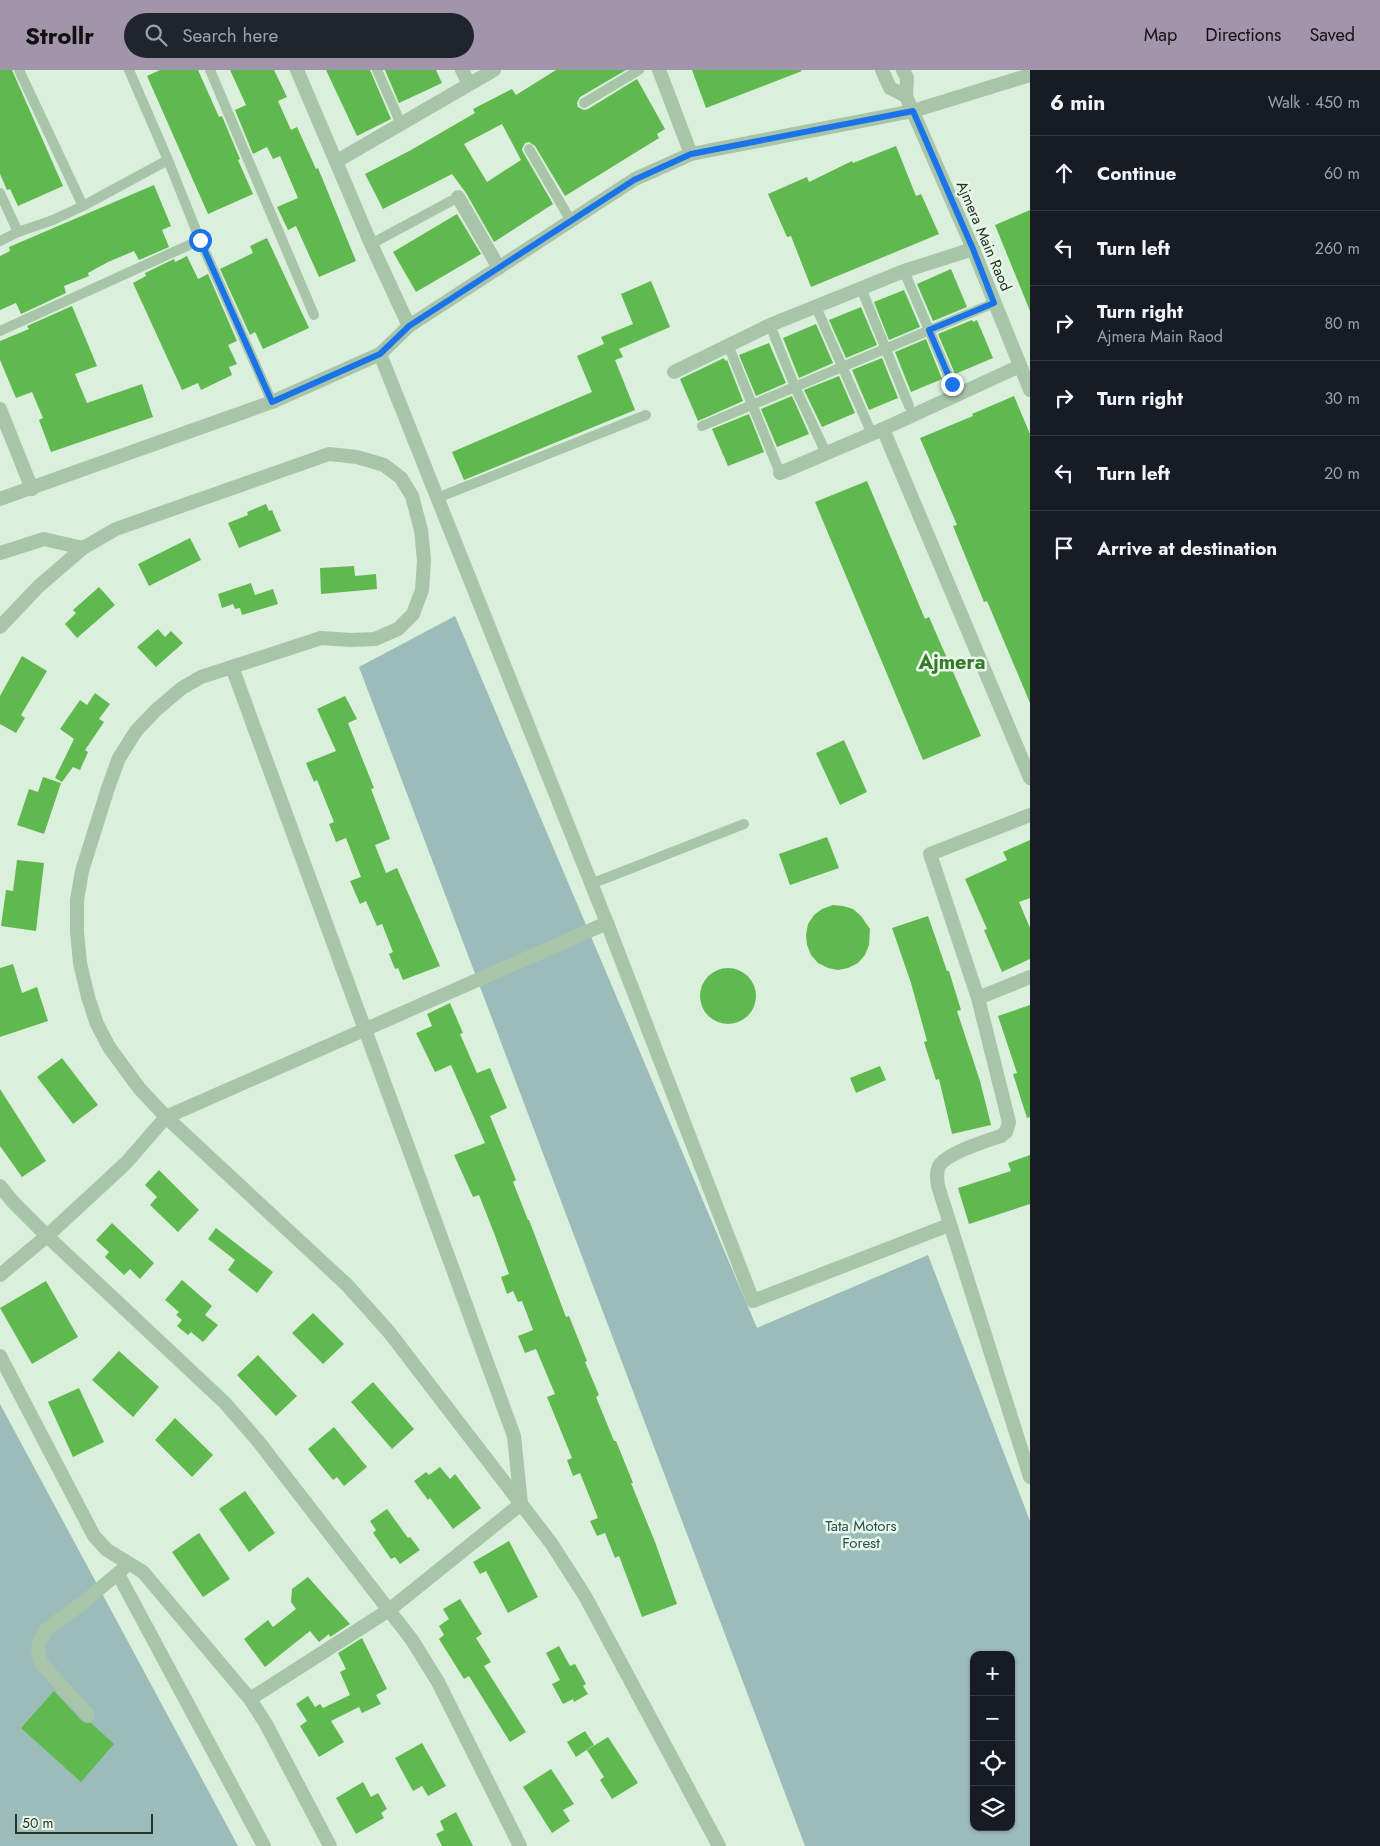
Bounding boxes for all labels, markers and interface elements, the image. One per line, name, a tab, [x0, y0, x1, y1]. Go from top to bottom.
search box	[124, 13, 474, 58]
text: Strollr	[25, 18, 94, 53]
icon: search	[142, 21, 170, 49]
text: Search here	[182, 22, 278, 49]
text: Map	[1144, 22, 1177, 48]
text: Directions	[1205, 22, 1281, 48]
text: Saved	[1309, 22, 1355, 48]
text: 6 min	[1050, 88, 1105, 118]
text: Walk · 450 m	[1268, 91, 1360, 114]
icon: ahead	[1050, 159, 1078, 187]
text: Continue	[1097, 160, 1176, 187]
text: 60 m	[1324, 162, 1360, 185]
street label: Ajmera Main Raod	[951, 177, 1017, 295]
route start	[189, 229, 212, 252]
icon: left	[1050, 234, 1078, 262]
text: Turn left	[1097, 235, 1170, 262]
text: 260 m	[1315, 237, 1360, 260]
text: Turn right	[1097, 298, 1183, 325]
icon: right	[1050, 309, 1078, 337]
text: 80 m	[1324, 312, 1360, 335]
text: Ajmera Main Raod	[1097, 325, 1223, 348]
route end	[941, 373, 964, 396]
icon: right	[1050, 384, 1078, 412]
text: Turn right	[1097, 385, 1183, 412]
text: 30 m	[1324, 387, 1360, 410]
icon: left	[1050, 459, 1078, 487]
text: Turn left	[1097, 460, 1170, 487]
text: 20 m	[1324, 462, 1360, 485]
icon: arrive	[1050, 534, 1078, 562]
text: Arrive at destination	[1097, 535, 1277, 562]
district label: Ajmera	[918, 648, 986, 677]
park label: Tata Motors Forest	[825, 1515, 897, 1554]
map controls	[970, 1651, 1015, 1831]
button: +	[970, 1651, 1015, 1696]
button: −	[970, 1696, 1015, 1741]
button: locate	[970, 1741, 1015, 1786]
button: layers	[970, 1786, 1015, 1831]
scale bar	[15, 1811, 152, 1834]
text: 50 m	[22, 1813, 53, 1833]

